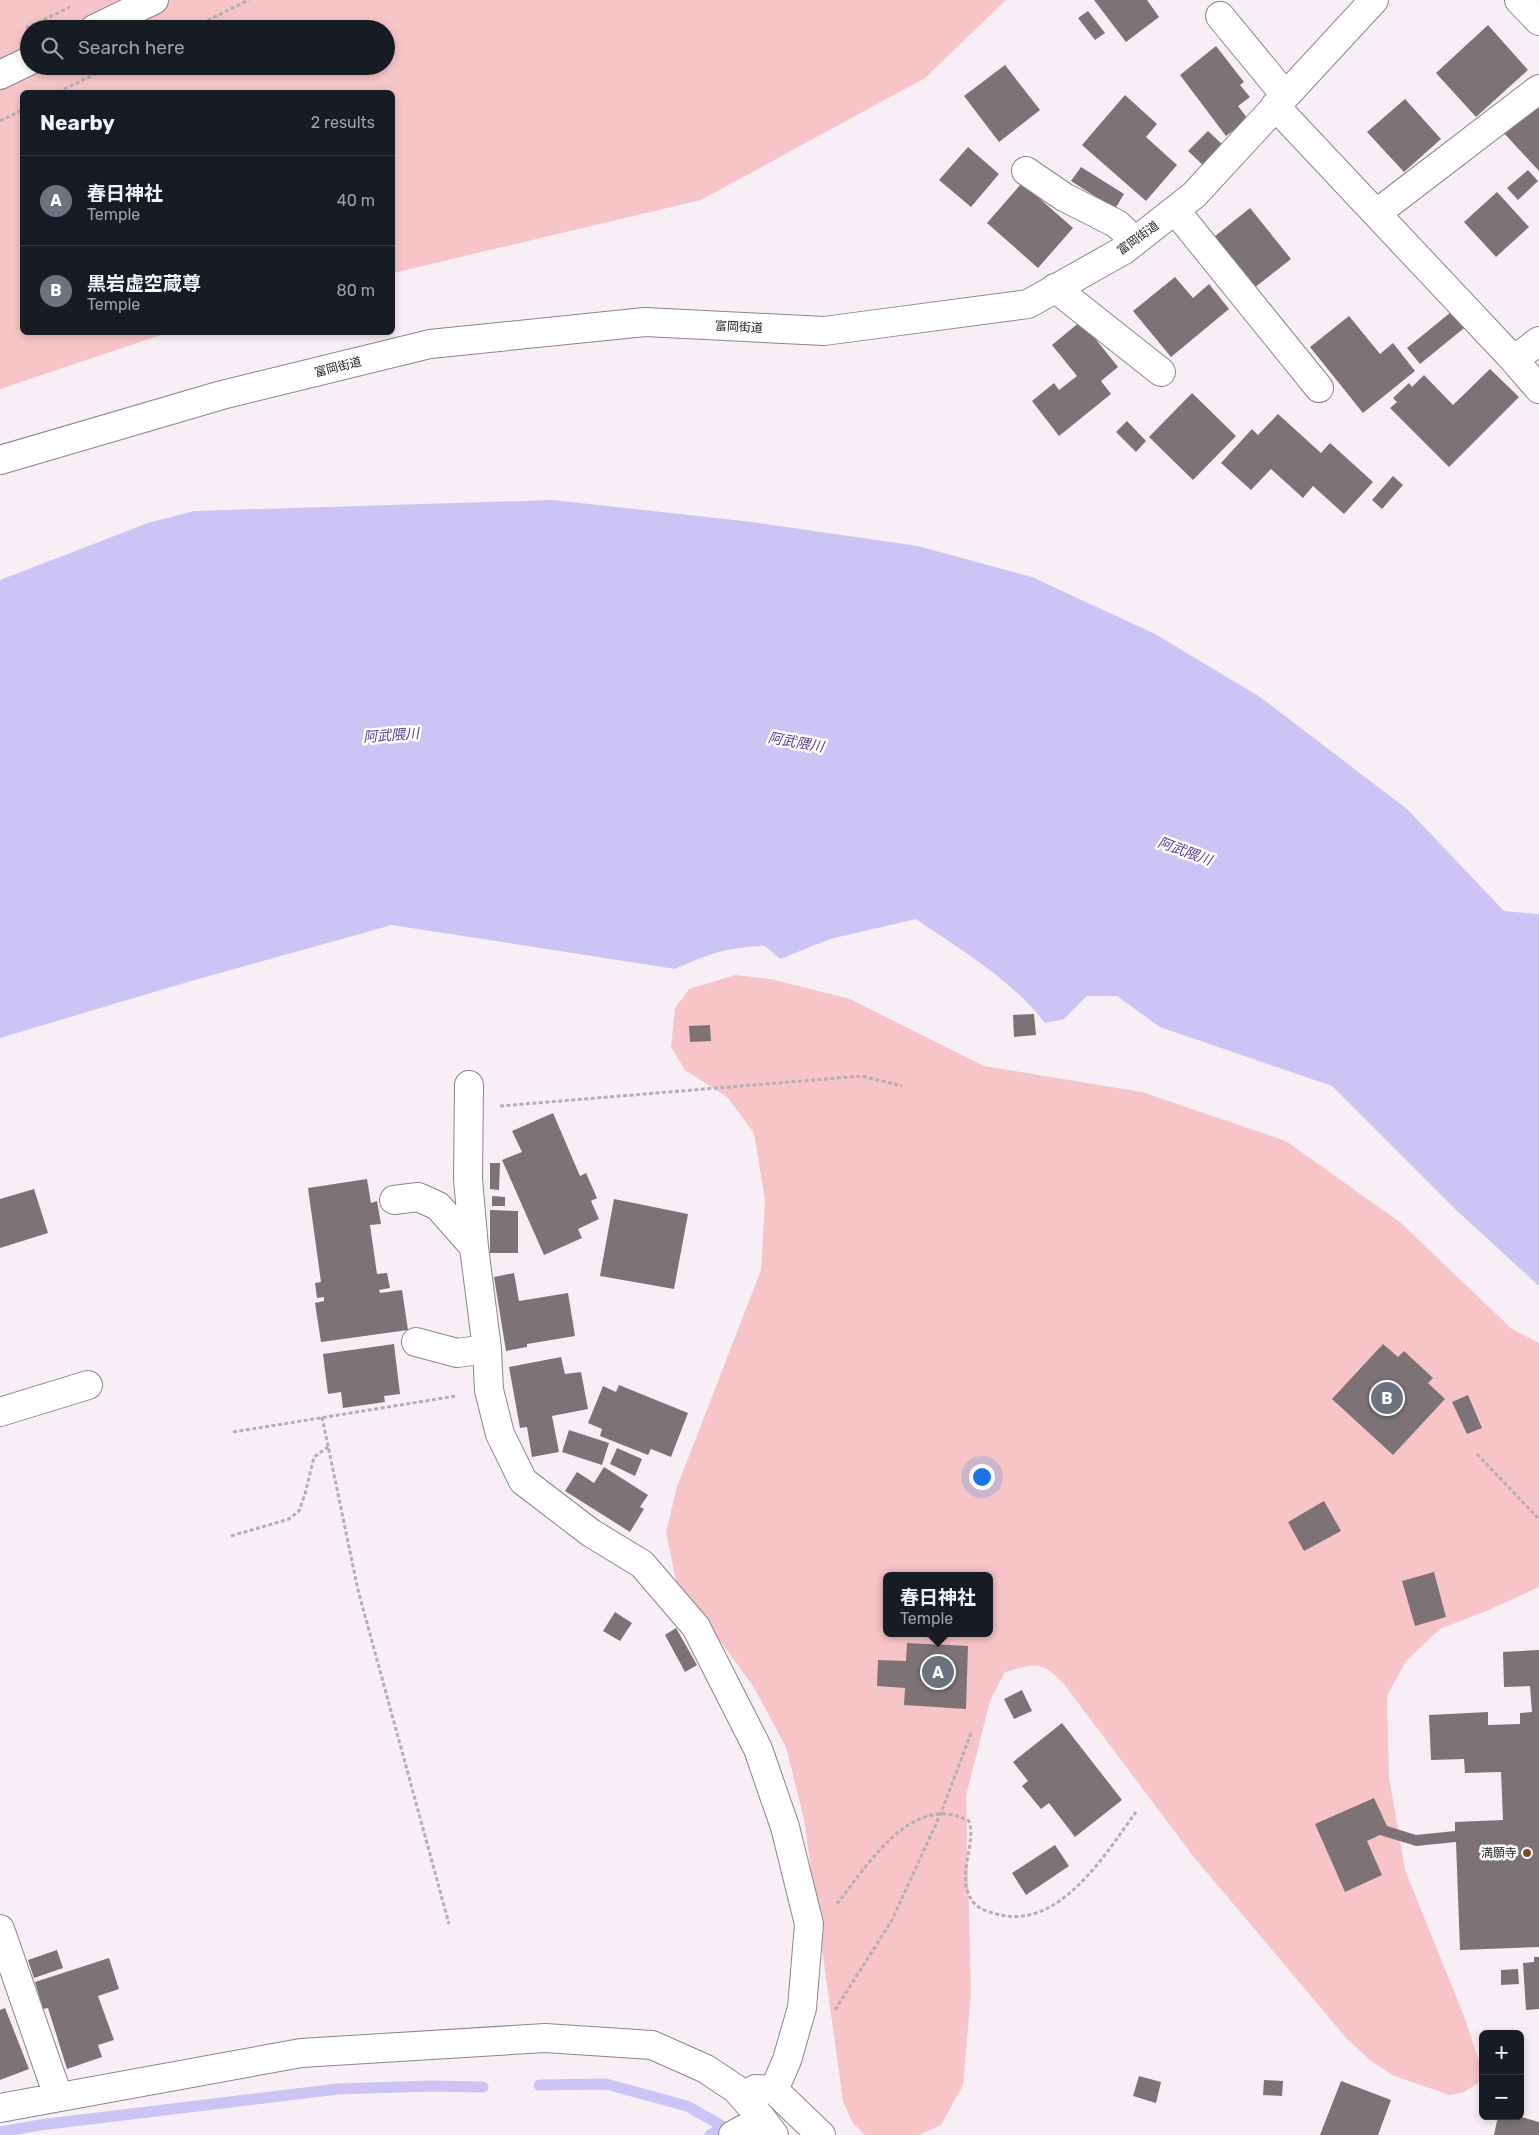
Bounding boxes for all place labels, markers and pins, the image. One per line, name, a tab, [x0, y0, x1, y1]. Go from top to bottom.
pin: B	[1371, 1379, 1403, 1417]
pin: A	[922, 1653, 954, 1691]
place label: 満願寺	[1481, 1846, 1517, 1860]
marker: 満願寺	[1521, 1847, 1533, 1859]

